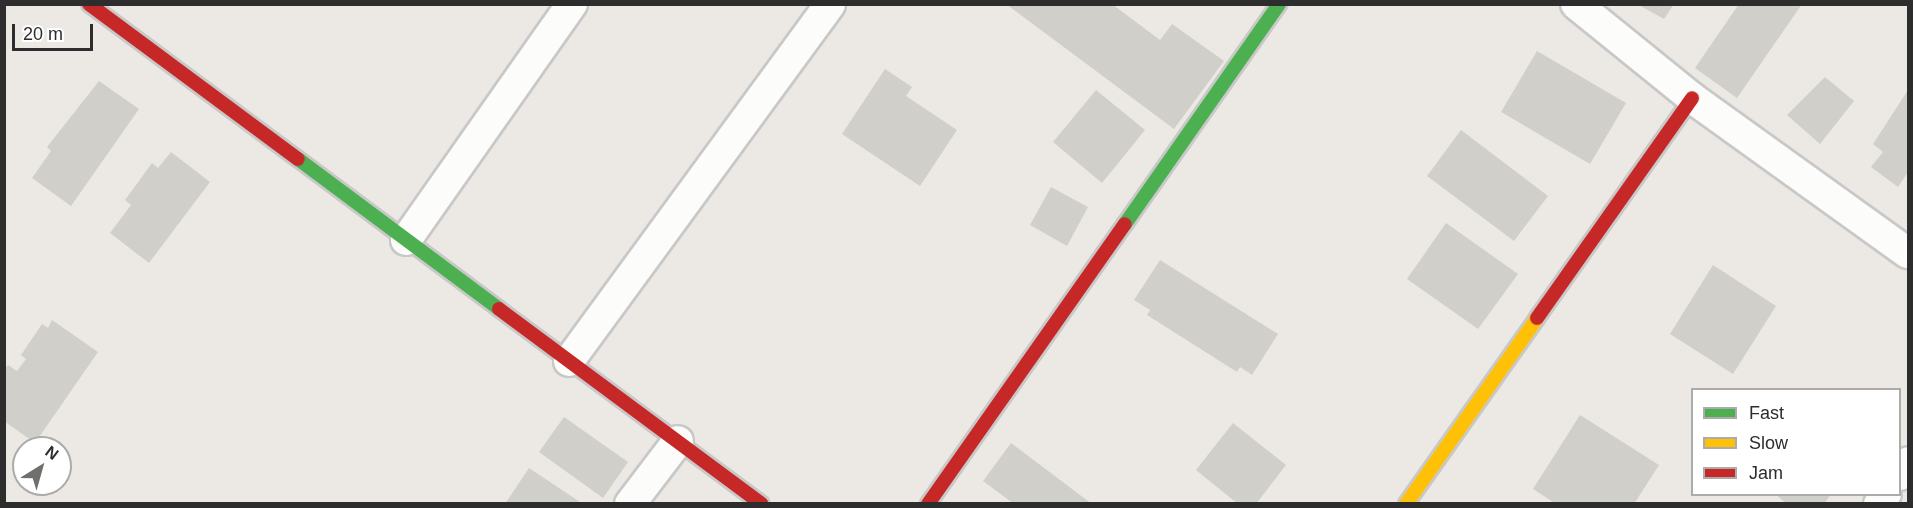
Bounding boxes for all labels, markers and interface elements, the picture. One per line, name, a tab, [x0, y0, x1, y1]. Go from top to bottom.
scale bar	[15, 12, 96, 50]
text: 20 m	[23, 24, 63, 44]
legend	[1691, 388, 1901, 496]
text: Fast	[1749, 403, 1784, 423]
text: Slow	[1749, 433, 1788, 453]
north arrow	[12, 436, 72, 496]
text: N	[42, 443, 62, 463]
text: Jam	[1749, 463, 1783, 483]

